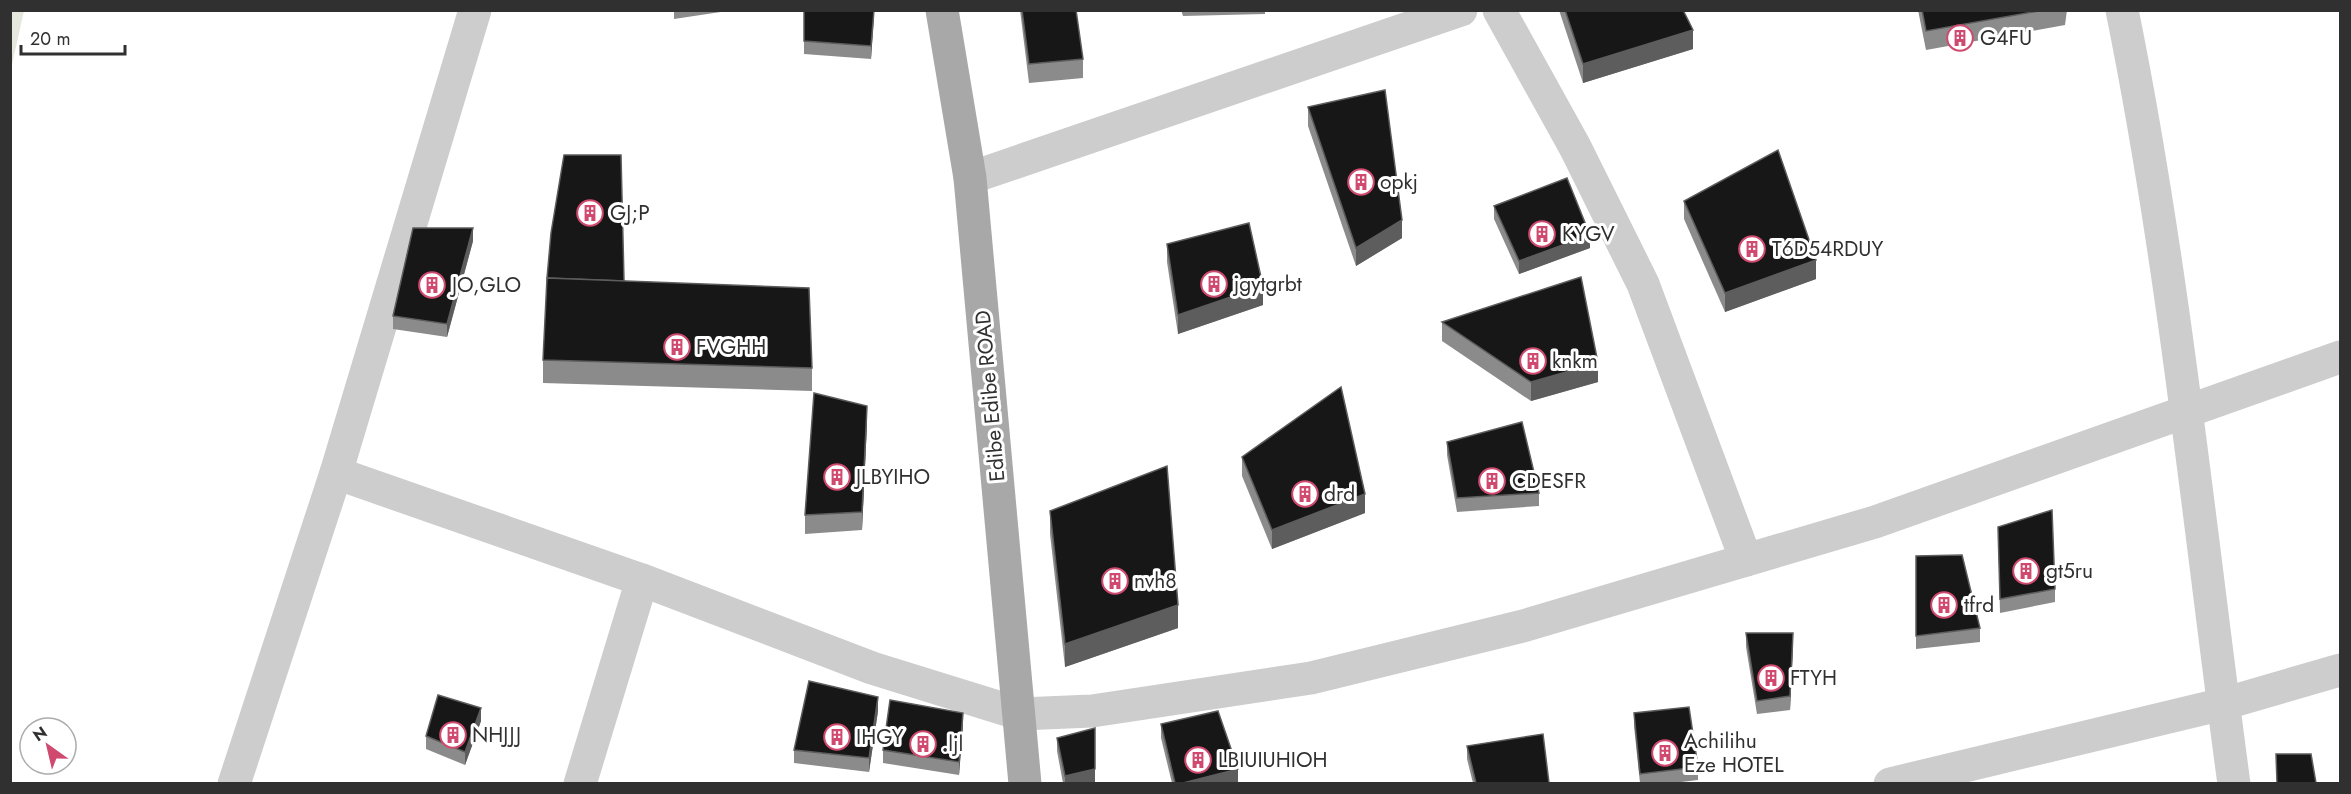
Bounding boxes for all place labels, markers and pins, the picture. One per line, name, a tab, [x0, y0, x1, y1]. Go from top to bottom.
building icon: G4FU	[1945, 23, 1975, 53]
place label: G4FU	[1980, 23, 2032, 53]
building icon: opkj	[1346, 167, 1376, 197]
place label: opkj	[1380, 167, 1418, 197]
building icon: GJ;P	[575, 198, 605, 228]
place label: GJ;P	[610, 198, 650, 228]
building icon: KYGV	[1527, 219, 1557, 249]
place label: KYGV	[1562, 219, 1615, 249]
building icon: T6D54RDUY	[1737, 234, 1767, 264]
place label: T6D54RDUY	[1772, 234, 1883, 264]
building icon: jgytgrbt	[1199, 269, 1229, 299]
place label: jgytgrbt	[1232, 269, 1302, 299]
building icon: JO,GLO	[417, 270, 447, 300]
place label: JO,GLO	[449, 270, 521, 300]
building icon: FVGHH	[662, 332, 692, 362]
place label: FVGHH	[696, 332, 766, 362]
building icon: knkm	[1518, 346, 1548, 376]
place label: knkm	[1552, 346, 1598, 376]
building icon: JLBYIHO	[822, 462, 852, 492]
place label: JLBYIHO	[853, 462, 930, 492]
building icon: CDESFR	[1477, 466, 1507, 496]
place label: CDESFR	[1512, 466, 1586, 496]
building icon: drd	[1290, 479, 1320, 509]
place label: drd	[1324, 479, 1355, 509]
building icon: gt5ru	[2011, 556, 2041, 586]
place label: gt5ru	[2046, 556, 2093, 586]
building icon: nvh8	[1100, 566, 1130, 596]
place label: nvh8	[1134, 566, 1177, 596]
building icon: tfrd	[1929, 590, 1959, 620]
place label: tfrd	[1964, 590, 1994, 620]
building icon: FTYH	[1756, 663, 1786, 693]
place label: FTYH	[1790, 663, 1837, 693]
building icon: NHJJJ	[438, 720, 468, 750]
place label: NHJJJ	[472, 720, 521, 750]
building icon: IHGY	[822, 722, 852, 752]
place label: IHGY	[856, 722, 904, 752]
place label: Achilihu Eze HOTEL	[1684, 726, 1784, 780]
building icon: .ljl	[908, 729, 938, 759]
place label: .ljl	[942, 729, 963, 759]
building icon: Achilihu Eze HOTEL	[1650, 738, 1680, 768]
building icon: LBIUIUHIOH	[1183, 745, 1213, 775]
place label: LBIUIUHIOH	[1218, 745, 1328, 775]

